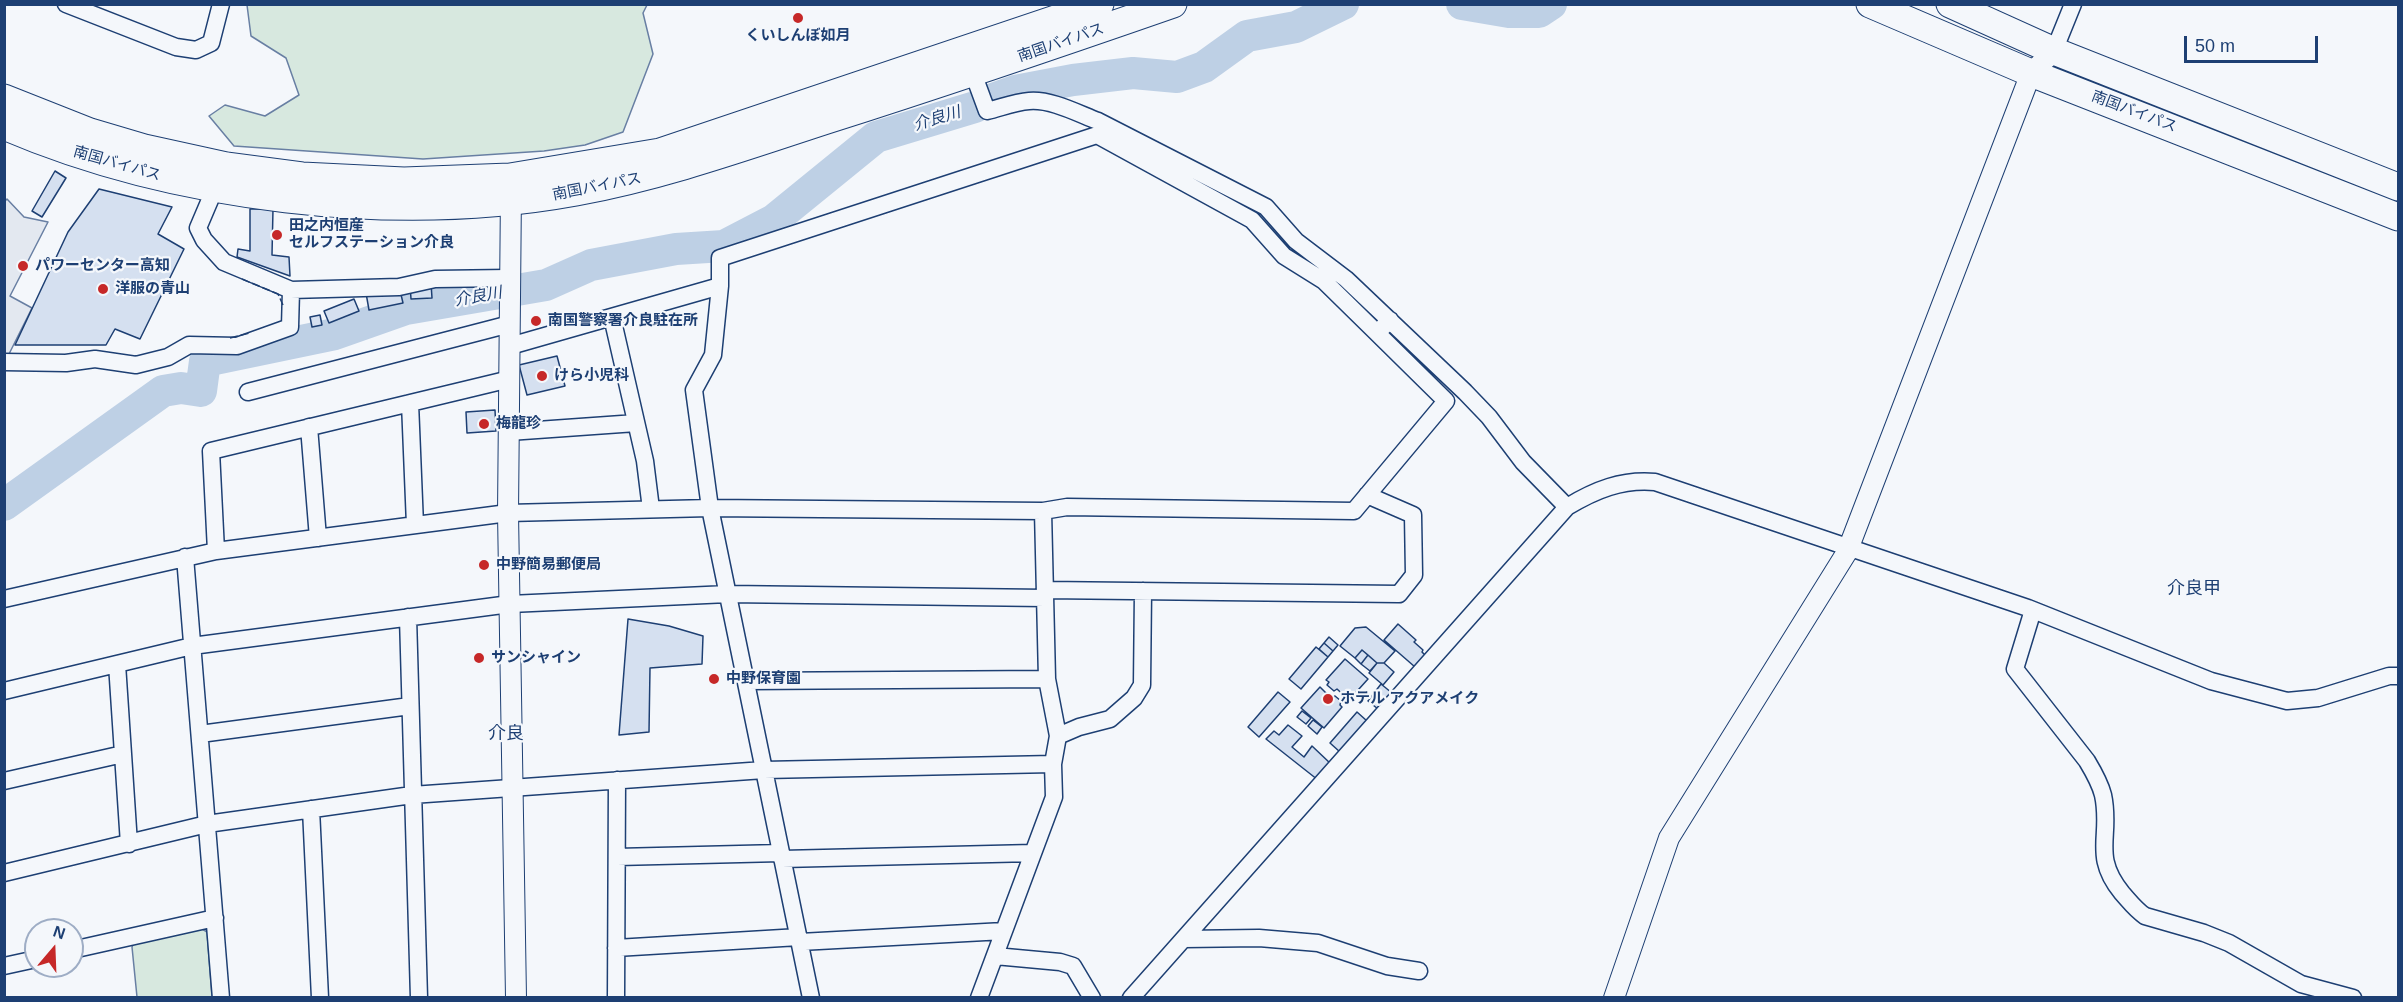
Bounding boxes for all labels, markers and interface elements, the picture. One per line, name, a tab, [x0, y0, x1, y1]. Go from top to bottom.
marker: くいしんぼ如月	[791, 11, 805, 25]
street label: 南国バイパス	[1016, 20, 1106, 66]
scale bar	[2187, 24, 2320, 62]
place label: くいしんぼ如月	[746, 27, 850, 45]
text: 50 m	[2195, 36, 2235, 56]
street label: 南国バイパス	[2089, 87, 2179, 137]
water label: 介良川	[911, 103, 963, 135]
street label: 南国バイパス	[71, 143, 163, 185]
street label: 南国バイパス	[551, 170, 643, 204]
place label: 田之内恒産 セルフステーション介良	[289, 217, 454, 252]
marker: 田之内恒産 セルフステーション介良	[270, 228, 284, 242]
place label: パワーセンター高知	[35, 257, 170, 275]
marker: パワーセンター高知	[16, 259, 30, 273]
place label: 洋服の青山	[115, 280, 190, 298]
marker: 洋服の青山	[96, 282, 110, 296]
water label: 介良川	[453, 283, 503, 311]
place label: 南国警察署介良駐在所	[548, 312, 698, 330]
marker: 南国警察署介良駐在所	[529, 314, 543, 328]
place label: けら小児科	[554, 367, 629, 385]
marker: けら小児科	[535, 369, 549, 383]
place label: 梅龍珍	[496, 415, 541, 433]
marker: 梅龍珍	[477, 417, 491, 431]
place label: 中野簡易郵便局	[496, 556, 601, 574]
marker: 中野簡易郵便局	[477, 558, 491, 572]
district label: 介良甲	[2167, 578, 2221, 600]
place label: サンシャイン	[491, 649, 581, 667]
marker: サンシャイン	[472, 651, 486, 665]
place label: 中野保育園	[726, 670, 801, 688]
marker: 中野保育園	[707, 672, 721, 686]
place label: ホテル アクアメイク	[1340, 690, 1479, 708]
marker: ホテル アクアメイク	[1321, 692, 1335, 706]
district label: 介良	[488, 723, 524, 745]
north arrow	[24, 918, 84, 978]
text: N	[51, 922, 68, 942]

